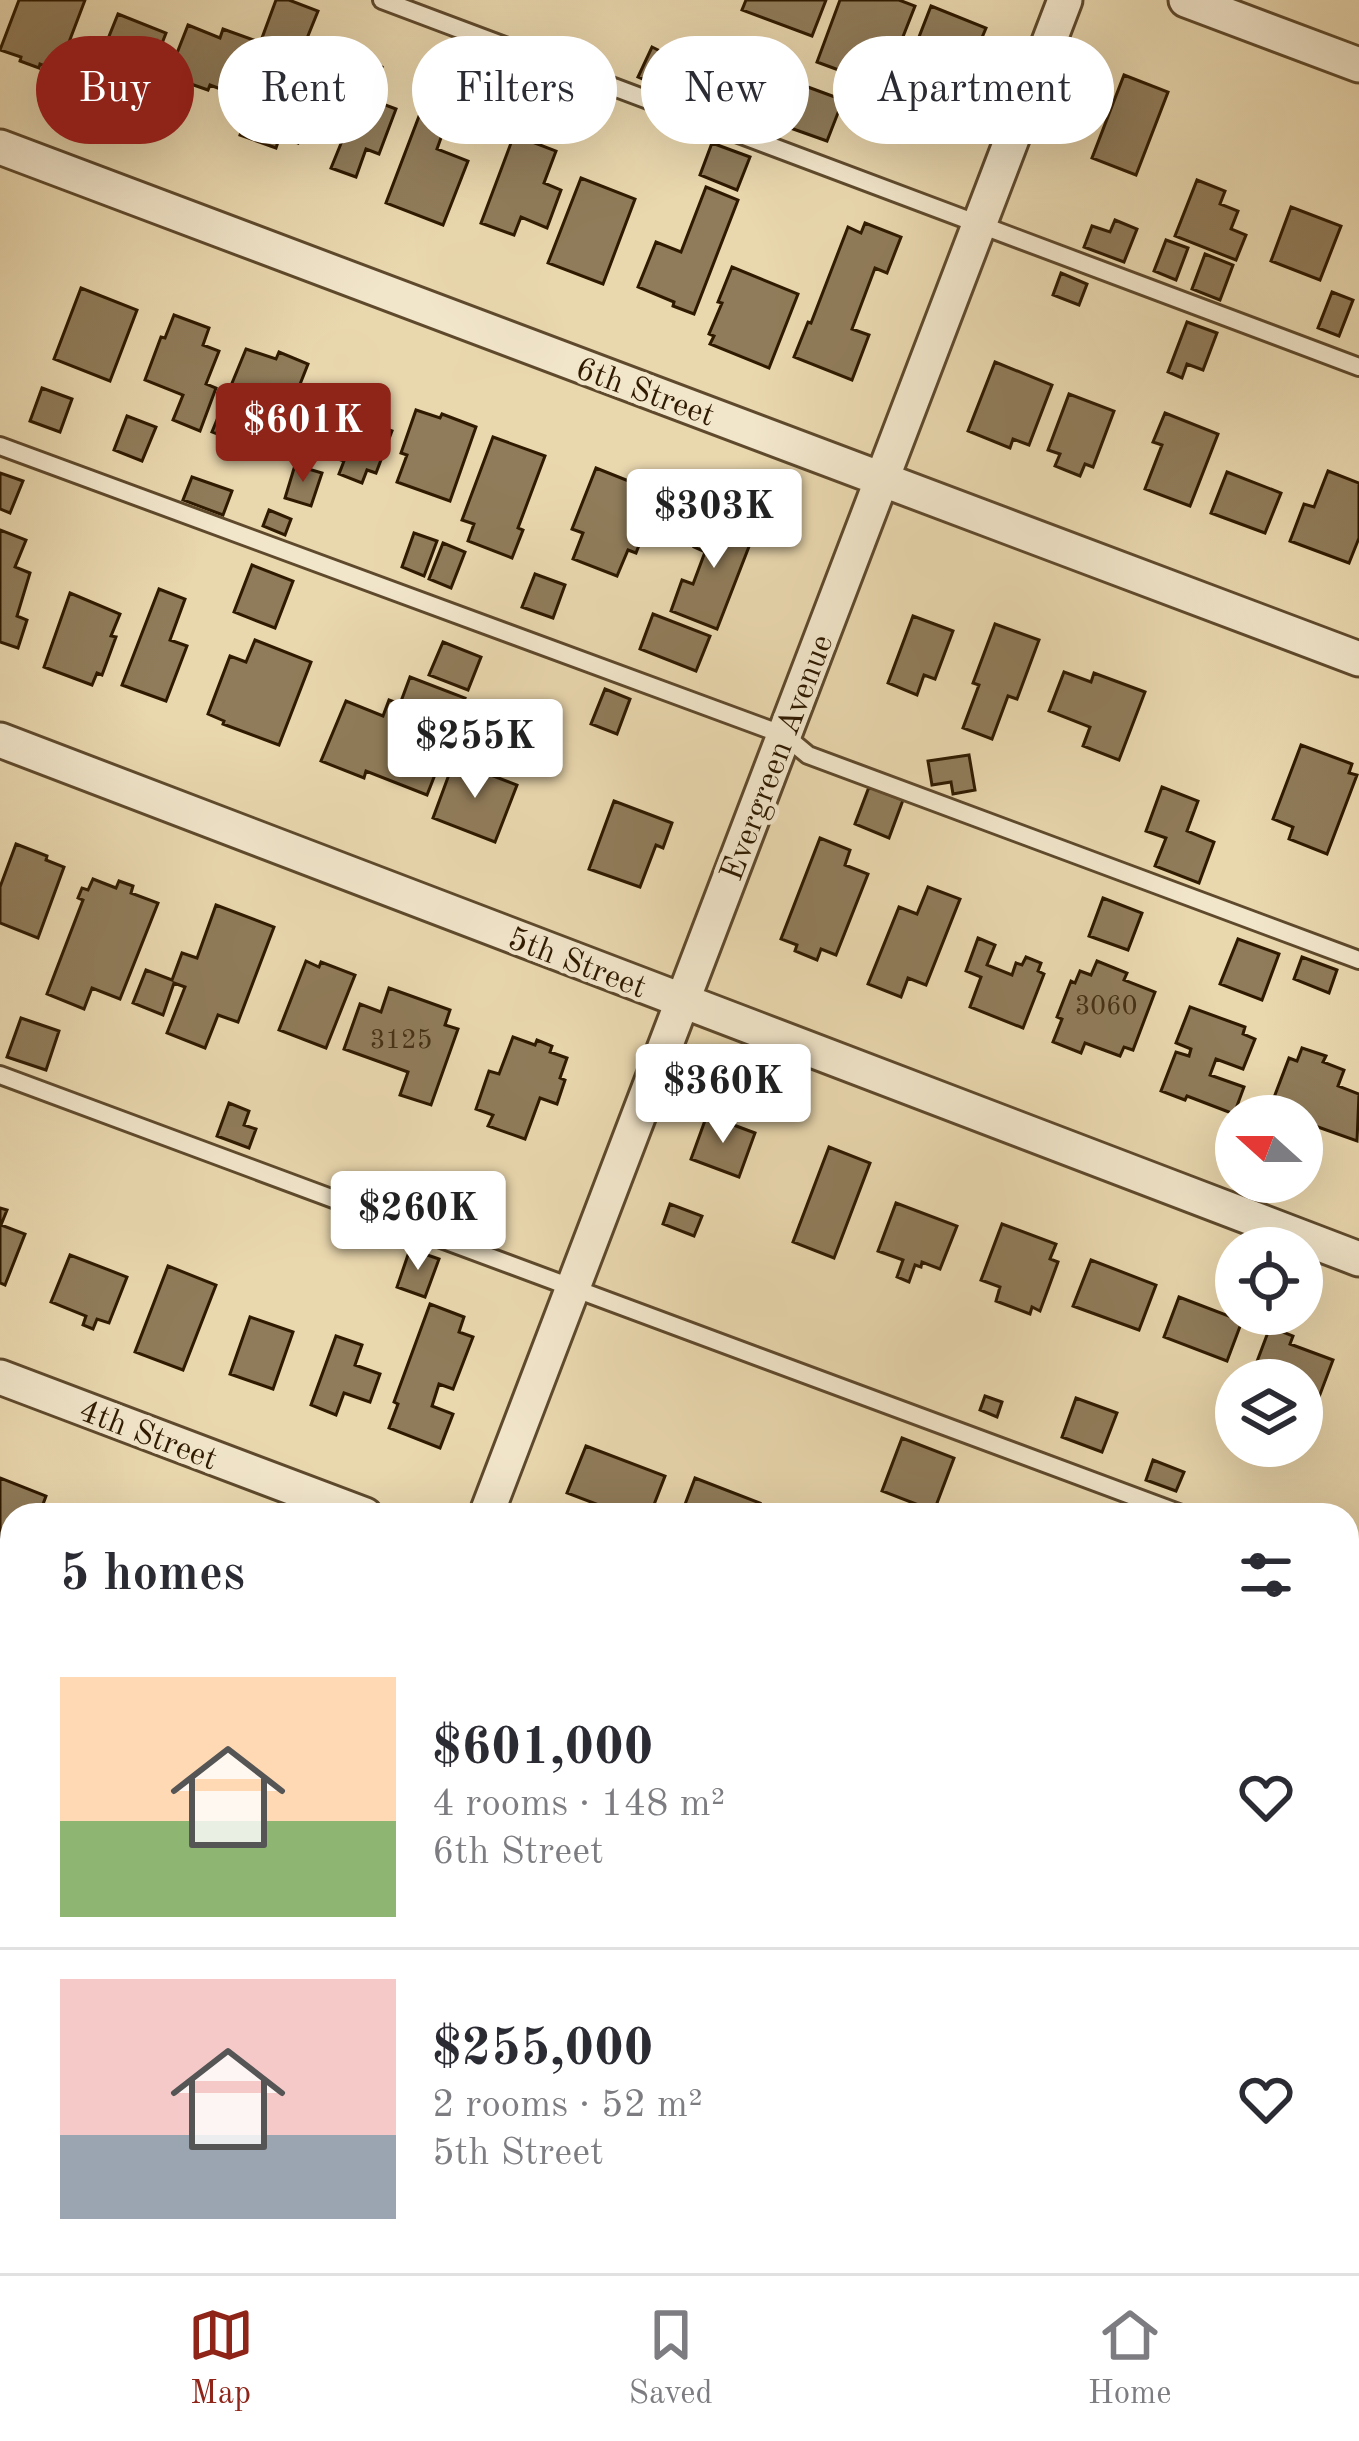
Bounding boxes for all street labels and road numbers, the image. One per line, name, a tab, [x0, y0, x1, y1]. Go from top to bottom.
street label: 6th Street	[571, 353, 719, 434]
street label: Evergreen Avenue	[716, 631, 840, 886]
street label: 5th Street	[503, 923, 651, 1006]
street label: 4th Street	[74, 1395, 222, 1478]

